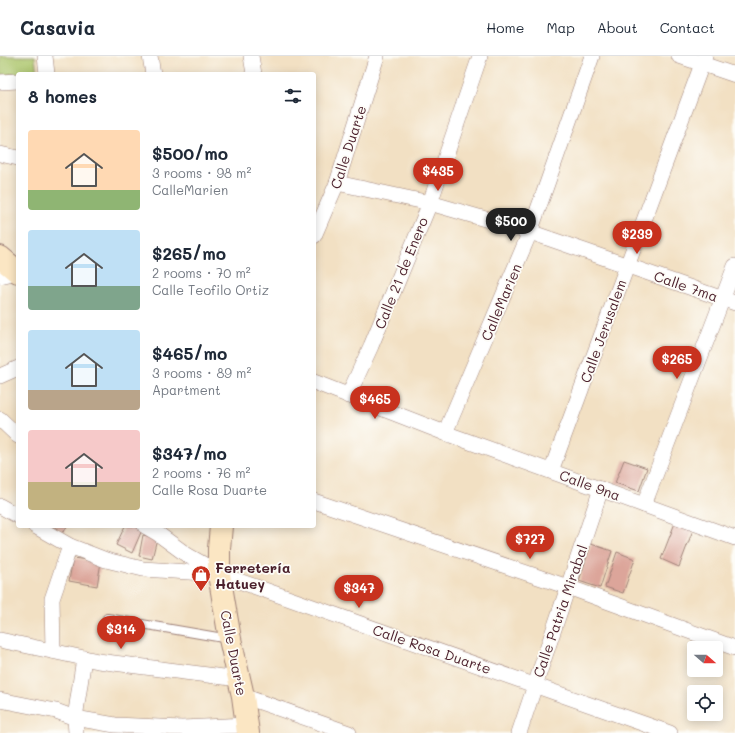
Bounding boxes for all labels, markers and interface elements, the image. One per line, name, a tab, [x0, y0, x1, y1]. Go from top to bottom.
text: Casavia	[20, 15, 95, 40]
text: Home	[486, 18, 524, 37]
text: Map	[546, 18, 575, 37]
text: About	[597, 18, 638, 37]
text: Contact	[660, 18, 715, 37]
text: 8 homes	[28, 85, 97, 107]
icon: filters	[282, 85, 304, 107]
street label: Calle Duarte	[326, 103, 370, 191]
text: $500/mo	[152, 142, 228, 164]
icon: home	[60, 146, 108, 194]
pin: $435	[414, 158, 462, 192]
text: $435	[422, 162, 454, 179]
text: 3 rooms · 98 m²	[152, 164, 251, 181]
text: CalleMarien	[152, 181, 228, 198]
pin: $500	[487, 208, 535, 242]
text: $500	[495, 212, 527, 229]
street label: Calle 21 de Enero	[370, 214, 432, 332]
pin: $239	[613, 221, 661, 255]
text: $239	[622, 225, 652, 242]
text: $265/mo	[152, 242, 226, 264]
icon: home	[60, 246, 108, 294]
street label: CalleMarien	[476, 261, 526, 343]
text: 2 rooms · 70 m²	[152, 264, 251, 281]
street label: Calle 7ma	[651, 266, 721, 306]
street label: Calle Jerusalem	[575, 277, 631, 385]
text: Calle Teofilo Ortiz	[152, 281, 269, 298]
text: $465/mo	[152, 342, 227, 364]
icon: home	[60, 346, 108, 394]
pin: $265	[653, 346, 701, 380]
text: $265	[662, 350, 692, 367]
text: 3 rooms · 89 m²	[152, 364, 251, 381]
text: Apartment	[152, 381, 221, 398]
pin: $465	[351, 386, 399, 420]
text: $465	[359, 390, 391, 407]
text: $347/mo	[152, 442, 227, 464]
icon: home	[60, 446, 108, 494]
text: 2 rooms · 76 m²	[152, 464, 251, 481]
street label: Calle 9na	[557, 465, 623, 505]
text: Calle Rosa Duarte	[152, 481, 267, 498]
pin: $727	[506, 526, 554, 560]
text: $727	[515, 530, 545, 547]
street label: Calle Patria Mirabal	[528, 542, 592, 680]
place label: Ferretería Hatuey	[215, 558, 291, 593]
shop icon: Ferretería Hatuey	[190, 564, 212, 592]
pin: $347	[335, 575, 383, 609]
text: $347	[343, 579, 375, 596]
street label: Calle Duarte	[216, 609, 252, 697]
pin: $314	[97, 616, 145, 650]
text: $314	[106, 620, 136, 637]
street label: Calle Rosa Duarte	[370, 620, 494, 678]
north arrow	[687, 641, 723, 677]
map controls	[687, 641, 723, 721]
button: locate	[687, 685, 723, 721]

